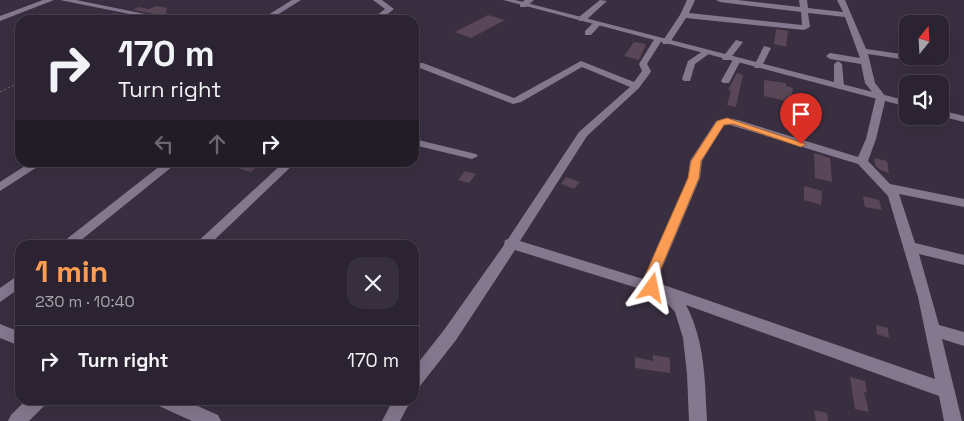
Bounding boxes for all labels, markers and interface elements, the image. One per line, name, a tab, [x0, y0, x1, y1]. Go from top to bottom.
north arrow	[899, 15, 949, 65]
map controls	[899, 15, 949, 125]
text: 170 m	[118, 32, 215, 76]
icon: right	[35, 35, 100, 100]
text: Turn right	[118, 75, 221, 103]
button: sound	[899, 75, 949, 125]
pin	[780, 93, 822, 144]
icon: arrive	[787, 100, 815, 128]
icon: left	[150, 130, 178, 158]
icon: ahead	[203, 130, 231, 158]
icon: right	[256, 130, 284, 158]
text: 1 min	[35, 252, 108, 291]
button: close	[347, 257, 399, 309]
position arrow	[625, 261, 677, 313]
text: 230 m · 10:40	[35, 291, 135, 312]
icon: right	[35, 347, 63, 375]
text: Turn right	[78, 348, 168, 373]
text: 170 m	[347, 348, 399, 373]

